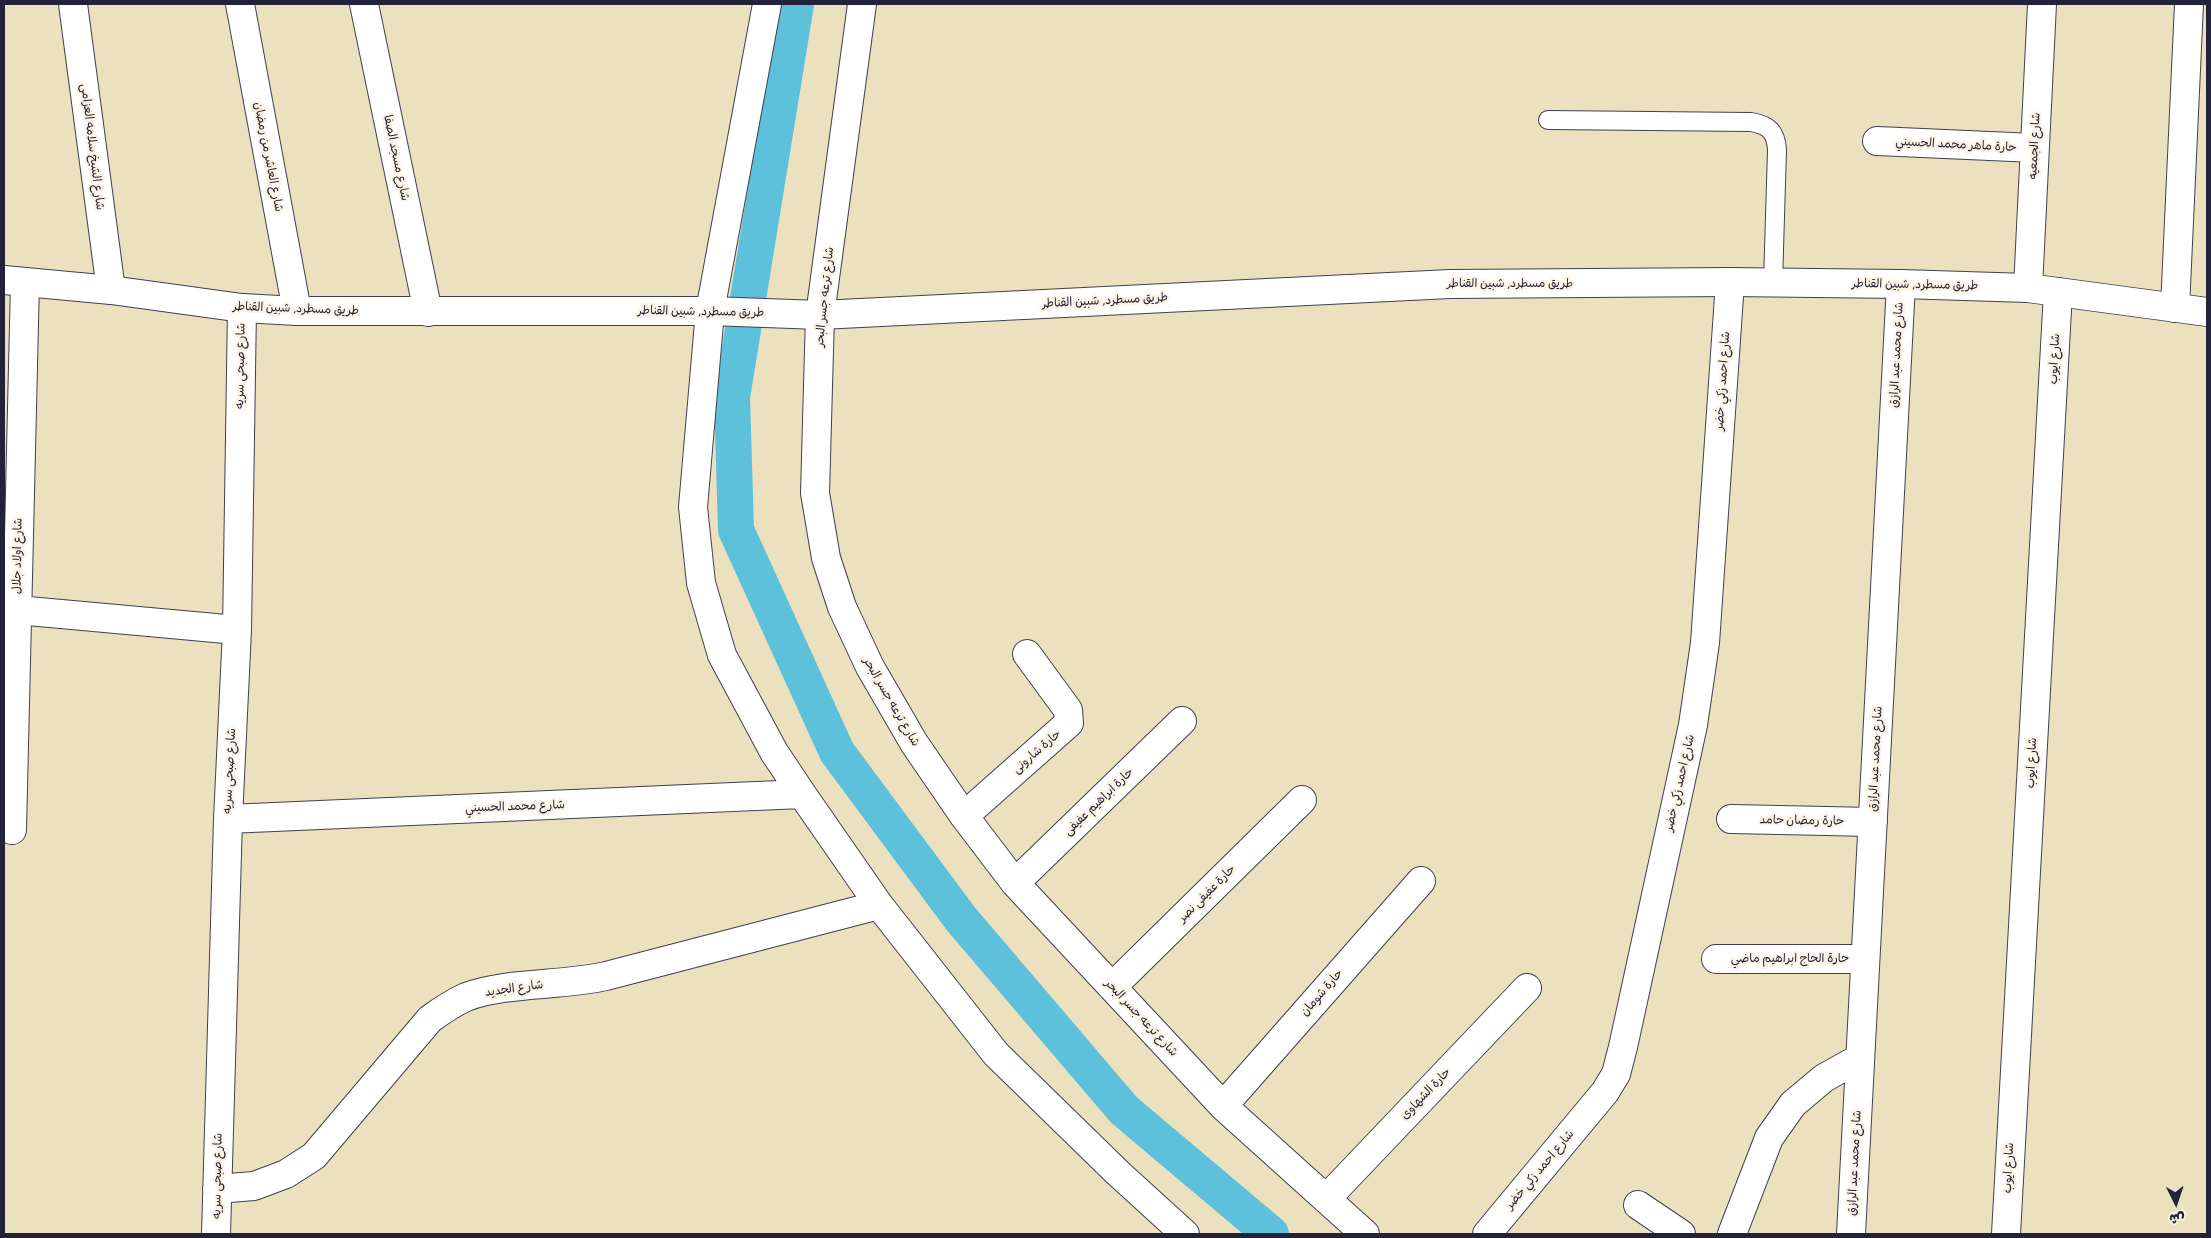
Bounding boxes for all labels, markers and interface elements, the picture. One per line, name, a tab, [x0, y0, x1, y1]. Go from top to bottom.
street label: شارع الشيخ سلامه العزامى	[77, 83, 107, 211]
street label: شارع العاشر من رمضان	[250, 101, 286, 213]
street label: شارع الجمعيه	[2026, 112, 2044, 180]
street label: شارع مسجد الصفا	[380, 114, 412, 202]
street label: حارة ماهر محمد الحسيني	[1895, 135, 2017, 155]
street label: شارع ترعه جسر البحر	[813, 246, 837, 348]
street label: طريق مسطرد, شبين القناطر	[1447, 277, 1573, 291]
street label: طريق مسطرد, شبين القناطر	[1852, 277, 1978, 293]
street label: طريق مسطرد, شبين القناطر	[1042, 291, 1168, 311]
street label: طريق مسطرد, شبين القناطر	[233, 300, 359, 318]
street label: شارع محمد عبد الرازق	[1887, 302, 1907, 408]
street label: طريق مسطرد, شبين القناطر	[638, 304, 764, 320]
street label: شارع صبحى سريه	[233, 323, 249, 409]
street label: شارع احمد زكي خضر	[1712, 331, 1734, 431]
street label: شارع ايوب	[2046, 333, 2064, 385]
street label: شارع اولاد جلال	[10, 518, 26, 594]
street label: شارع ترعه جسر البحر	[860, 655, 922, 749]
street label: شارع محمد عبد الرازق	[1866, 706, 1886, 812]
street label: حارة شارونى	[1010, 727, 1064, 777]
street label: شارع صبحى سريه	[221, 728, 239, 814]
street label: شارع احمد زكي خضر	[1662, 733, 1698, 833]
street label: شارع ايوب	[2023, 737, 2041, 789]
street label: حارة ابراهيم عفيفى	[1061, 765, 1137, 839]
street label: شارع محمد الحسيني	[465, 798, 565, 816]
street label: حارة رمضان حامد	[1760, 813, 1844, 829]
street label: حارة عفيفى نصر	[1175, 862, 1239, 926]
street label: حارة الحاج ابراهيم ماضي	[1731, 952, 1849, 966]
street label: حارة شومان	[1298, 967, 1346, 1019]
street label: شارع ترعه جسر البحر	[1101, 976, 1181, 1060]
street label: شارع الجديد	[484, 978, 544, 1000]
street label: حارة الشهاوى	[1398, 1065, 1454, 1123]
street label: شارع محمد عبد الرازق	[1845, 1110, 1865, 1216]
street label: شارع احمد زكي خضر	[1503, 1127, 1577, 1213]
street label: شارع صبحى سريه	[210, 1133, 226, 1219]
street label: شارع ايوب	[2000, 1142, 2018, 1194]
north arrow	[2151, 1178, 2201, 1228]
text: ش	[2169, 1209, 2185, 1227]

